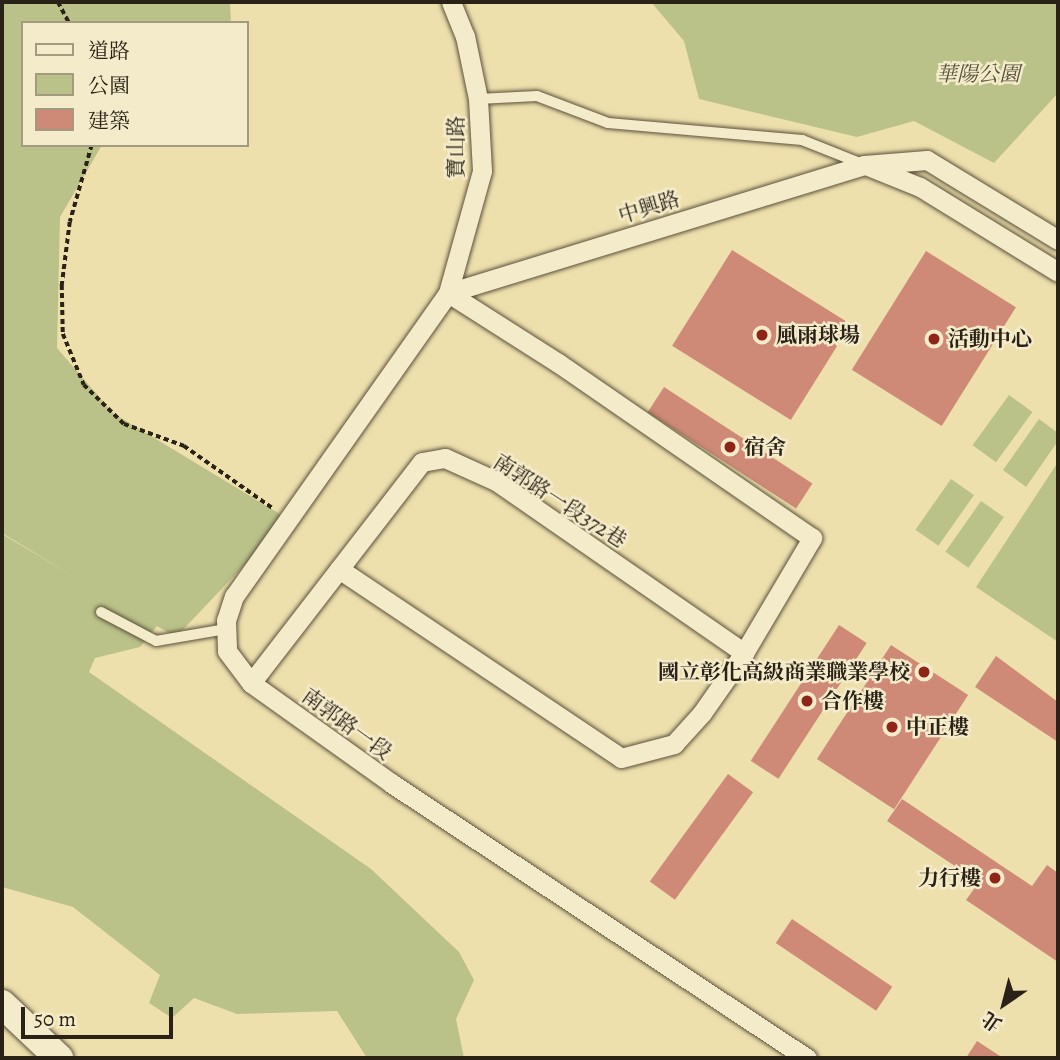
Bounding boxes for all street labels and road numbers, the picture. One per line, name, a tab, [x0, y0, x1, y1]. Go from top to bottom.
street label: 寶山路	[443, 116, 469, 178]
street label: 中興路	[615, 186, 683, 228]
street label: 南郭路一段372巷	[489, 449, 631, 553]
street label: 南郭路一段	[297, 683, 397, 765]

